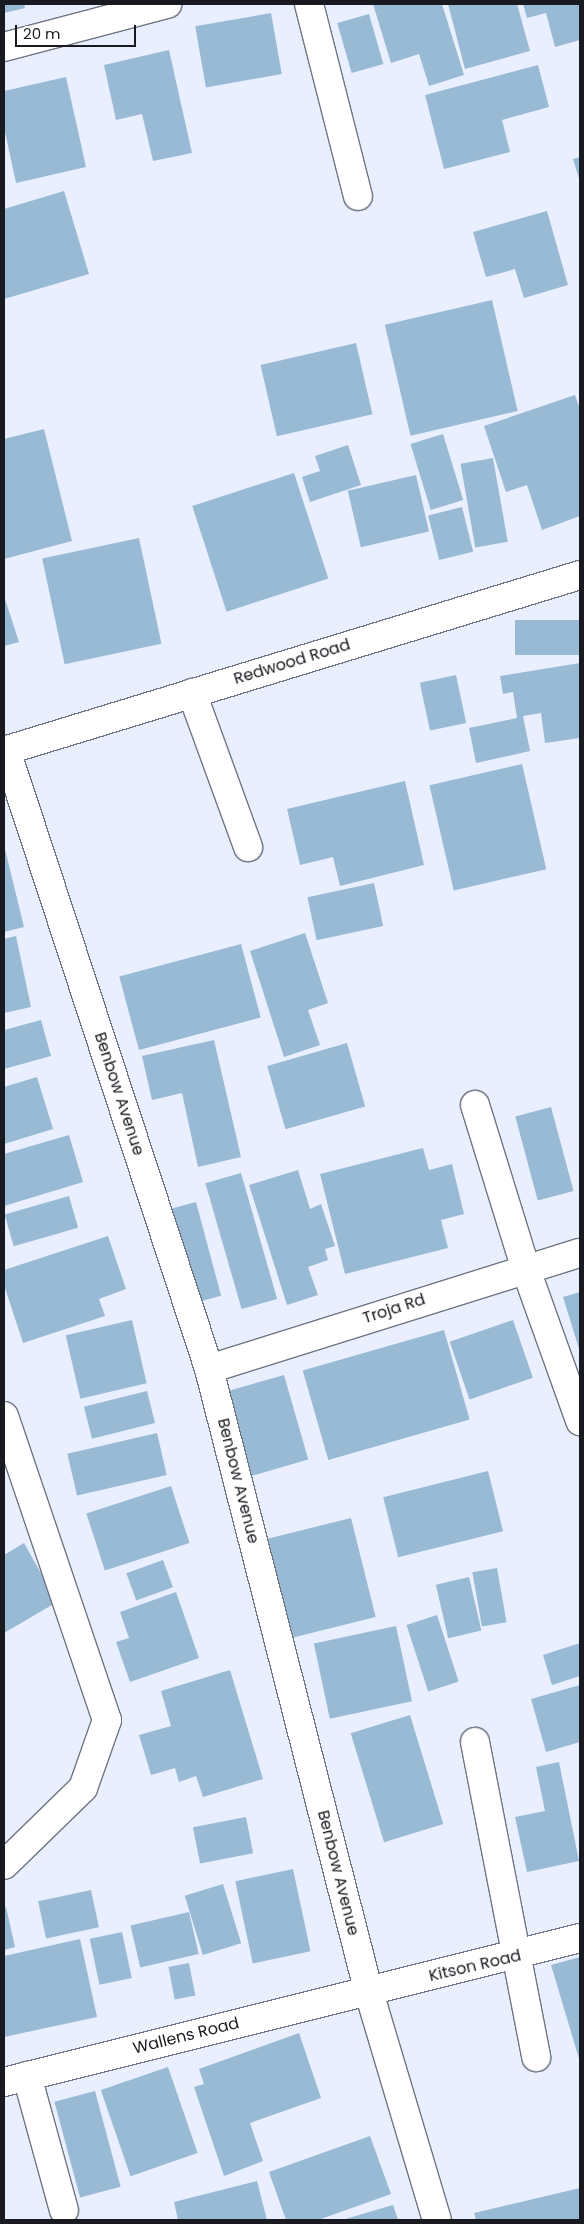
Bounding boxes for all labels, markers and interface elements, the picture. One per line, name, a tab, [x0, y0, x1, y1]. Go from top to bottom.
scale bar	[18, 15, 139, 47]
text: 20 m	[23, 23, 61, 44]
street label: Redwood Road	[231, 635, 353, 689]
street label: Benbow Avenue	[90, 1030, 148, 1158]
street label: Troja Rd	[360, 1290, 428, 1328]
street label: Benbow Avenue	[213, 1416, 263, 1546]
street label: Benbow Avenue	[313, 1808, 363, 1938]
street label: Kitson Road	[427, 1946, 523, 1986]
street label: Wallens Road	[131, 2014, 241, 2058]

